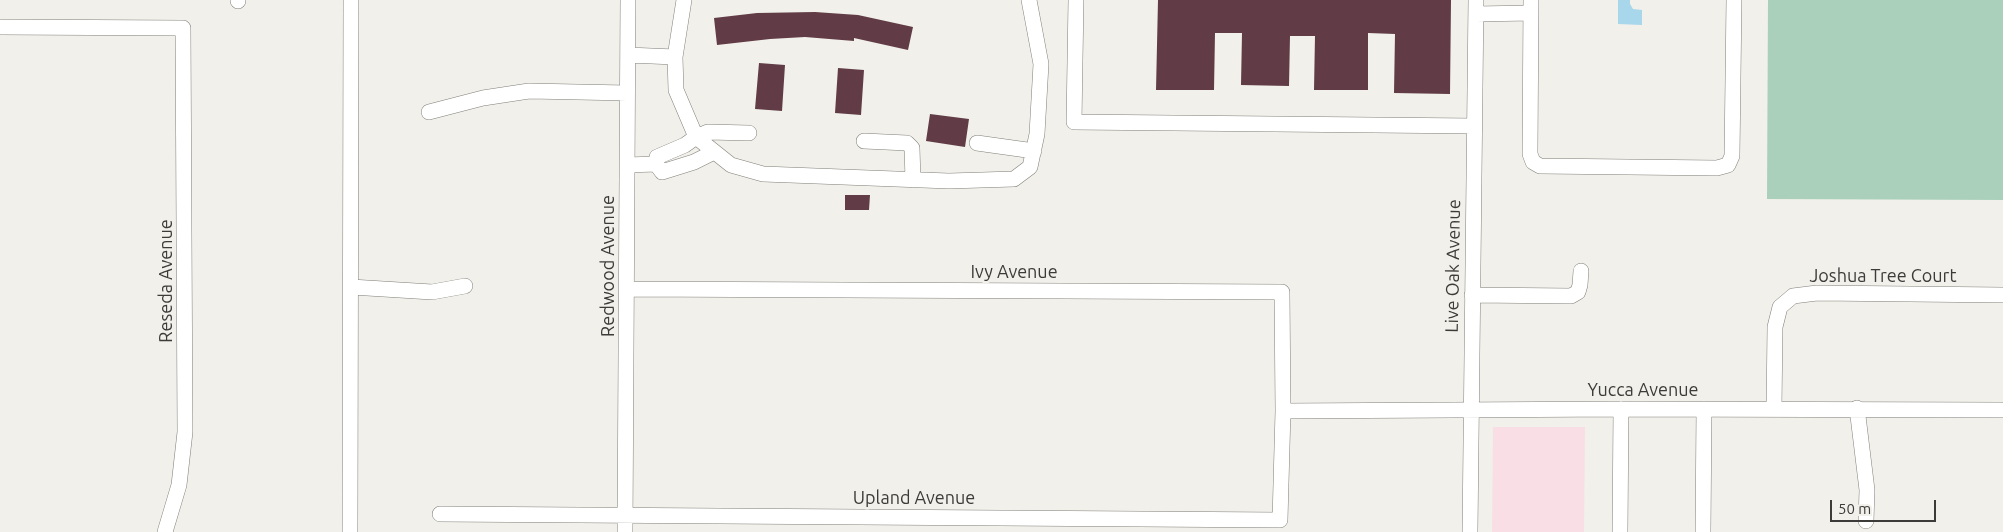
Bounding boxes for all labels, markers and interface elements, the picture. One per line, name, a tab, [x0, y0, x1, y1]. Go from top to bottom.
street label: Redwood Avenue	[597, 195, 619, 337]
street label: Live Oak Avenue	[1441, 199, 1465, 333]
street label: Reseda Avenue	[155, 219, 177, 343]
street label: Ivy Avenue	[970, 261, 1058, 283]
street label: Joshua Tree Court	[1809, 265, 1957, 287]
street label: Yucca Avenue	[1588, 379, 1698, 401]
street label: Upland Avenue	[853, 487, 975, 509]
scale bar	[1833, 490, 1939, 522]
text: 50 m	[1838, 500, 1871, 517]

